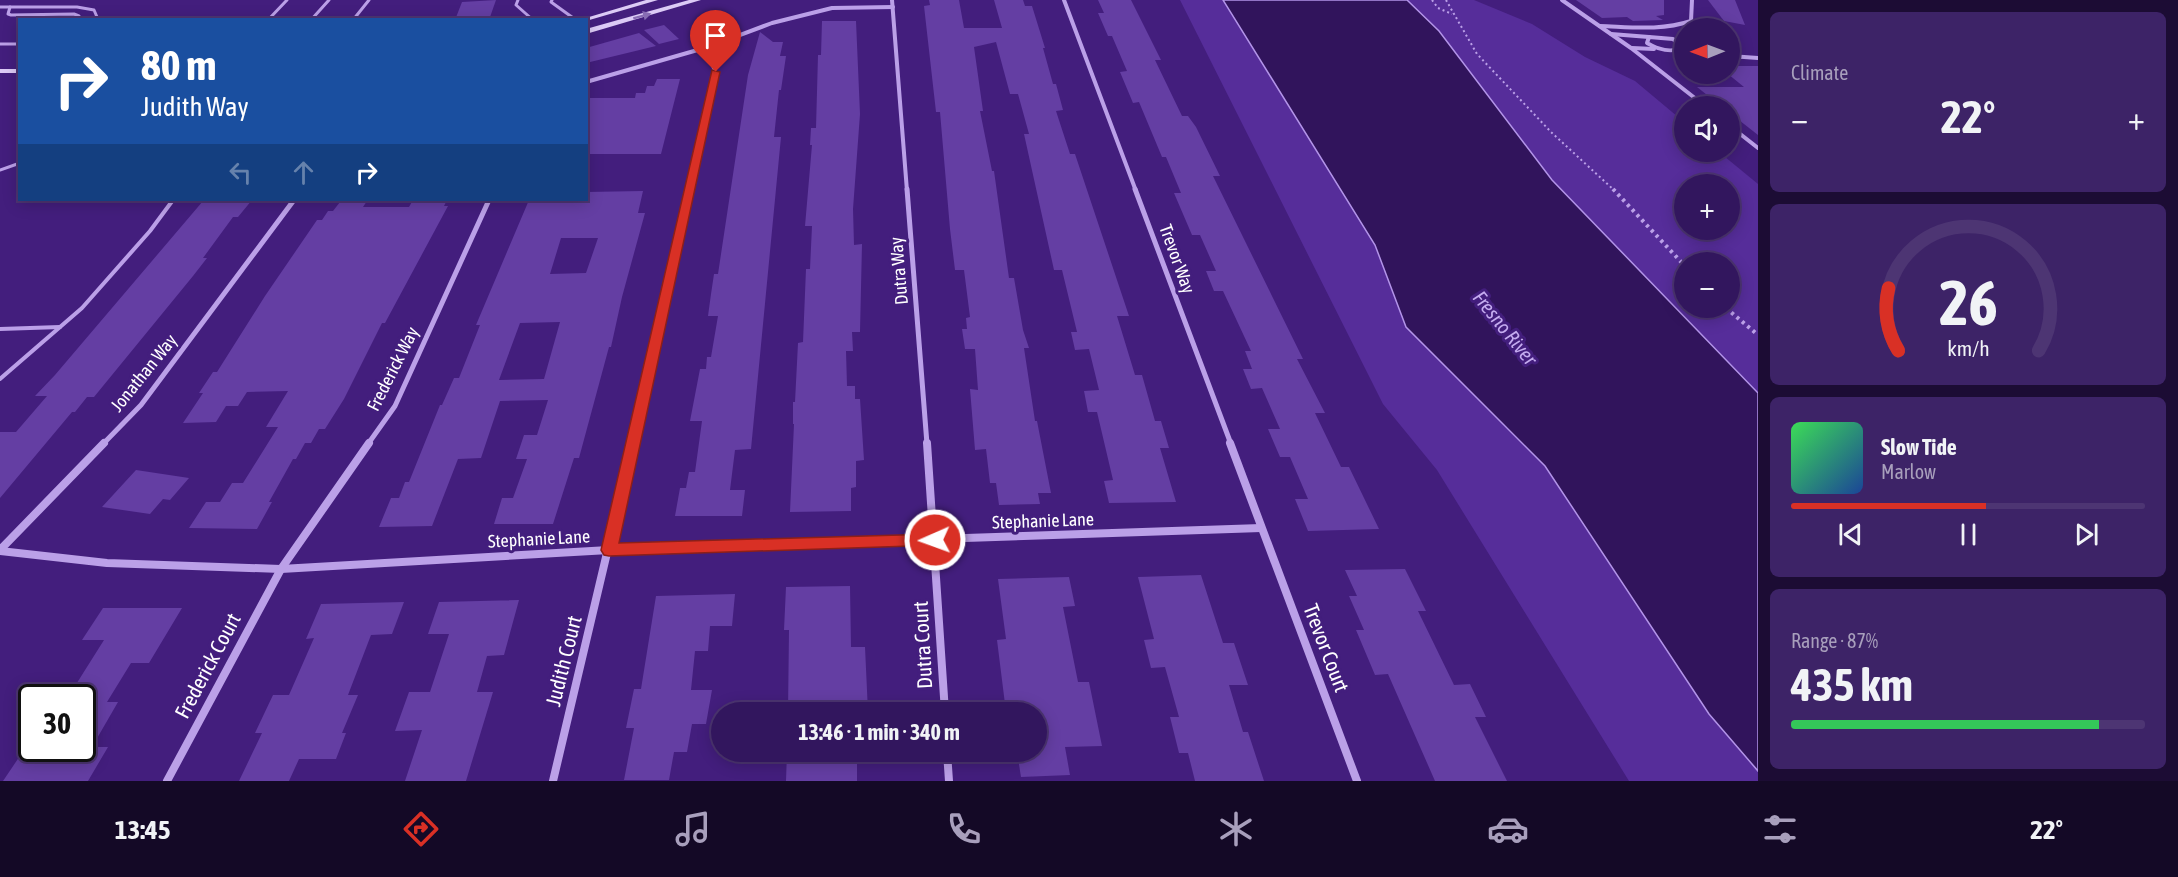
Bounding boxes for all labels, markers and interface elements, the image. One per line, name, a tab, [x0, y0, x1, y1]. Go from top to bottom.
pin	[690, 10, 741, 72]
one-way arrow	[633, 11, 651, 21]
north arrow	[1674, 18, 1740, 84]
map controls	[1674, 18, 1740, 318]
icon: arrive	[699, 19, 732, 52]
text: 80 m	[141, 41, 216, 89]
icon: right	[42, 42, 120, 120]
text: Climate	[1791, 61, 1848, 84]
text: Judith Way	[141, 91, 249, 122]
text: 22°	[1941, 91, 1995, 143]
button: sound	[1674, 96, 1740, 162]
text: −	[1791, 99, 1808, 137]
text: +	[2128, 99, 2145, 137]
icon: left	[224, 156, 257, 189]
icon: ahead	[287, 156, 320, 189]
icon: right	[350, 156, 383, 189]
button: +	[1674, 174, 1740, 240]
street label: Trevor Way	[1155, 221, 1200, 296]
street label: Dutra Way	[885, 236, 912, 306]
button: −	[1674, 252, 1740, 318]
text: 26	[1939, 268, 1997, 339]
water label: Fresno River	[1469, 286, 1543, 370]
street label: Frederick Way	[362, 323, 423, 414]
street label: Jonathan Way	[106, 330, 181, 415]
text: km/h	[1947, 337, 1989, 362]
text: Slow Tide	[1881, 434, 1957, 460]
text: Marlow	[1881, 460, 1936, 483]
position arrow	[903, 508, 967, 572]
street label: Stephanie Lane	[992, 508, 1094, 533]
icon: previous	[1834, 518, 1867, 551]
icon: pause	[1952, 518, 1985, 551]
icon: next	[2070, 518, 2103, 551]
street label: Stephanie Lane	[487, 525, 591, 552]
street label: Trevor Court	[1299, 600, 1355, 695]
street label: Dutra Court	[908, 601, 936, 690]
street label: Frederick Court	[169, 609, 245, 722]
street label: Judith Court	[540, 613, 586, 708]
text: Range · 87%	[1791, 629, 1878, 652]
text: 435 km	[1791, 659, 1913, 711]
speed limit sign: 30	[18, 684, 96, 762]
text: 13:46 · 1 min · 340 m	[798, 719, 960, 745]
icon: directions	[400, 808, 442, 850]
icon: music	[672, 808, 714, 850]
icon: phone	[943, 808, 985, 850]
icon: climate	[1215, 808, 1257, 850]
icon: car	[1487, 808, 1529, 850]
icon: filters	[1759, 808, 1801, 850]
text: 13:45	[115, 814, 170, 845]
text: 22°	[2030, 814, 2063, 845]

